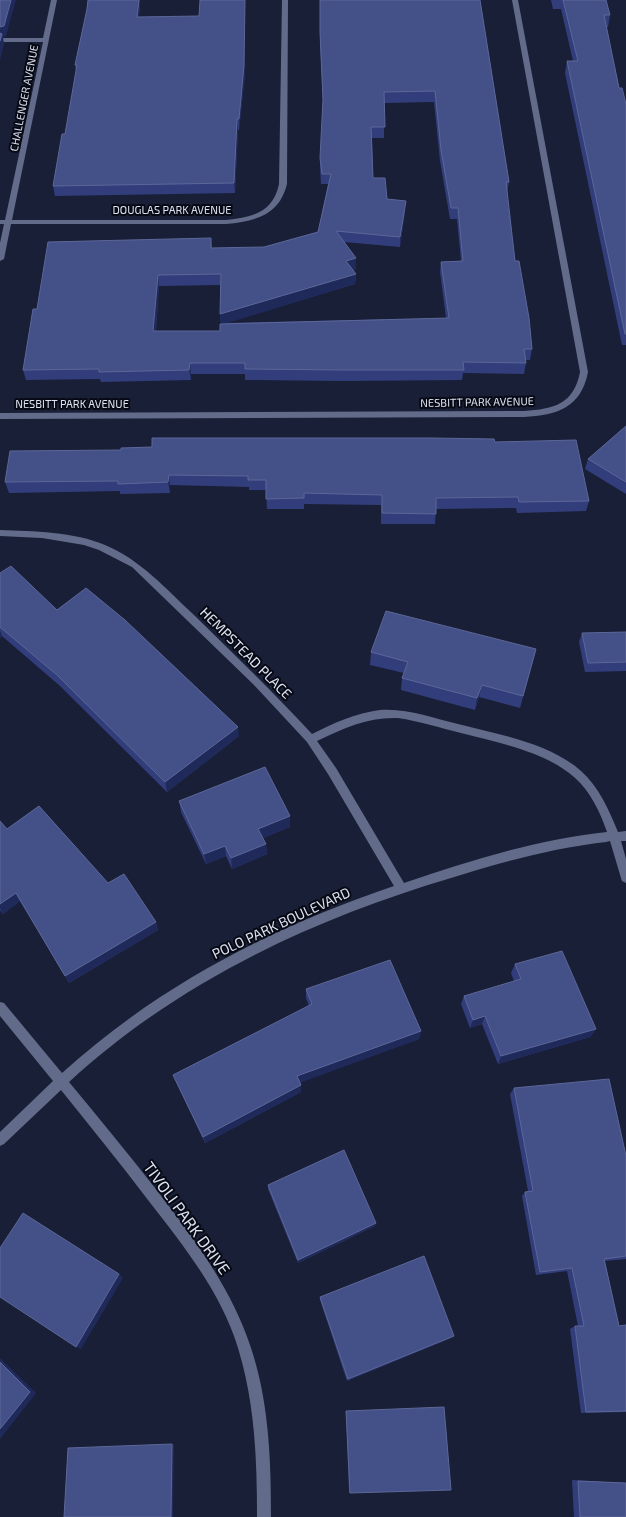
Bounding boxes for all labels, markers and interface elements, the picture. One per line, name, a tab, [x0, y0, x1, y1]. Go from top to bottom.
street label: CHALLENGER AVENUE	[7, 44, 40, 152]
street label: DOUGLAS PARK AVENUE	[113, 203, 231, 216]
street label: NESBITT PARK AVENUE	[420, 394, 534, 409]
street label: NESBITT PARK AVENUE	[15, 397, 129, 410]
street label: HEMPSTEAD PLACE	[197, 603, 296, 702]
street label: POLO PARK BOULEVARD	[209, 883, 353, 962]
street label: TIVOLI PARK DRIVE	[140, 1158, 235, 1278]

